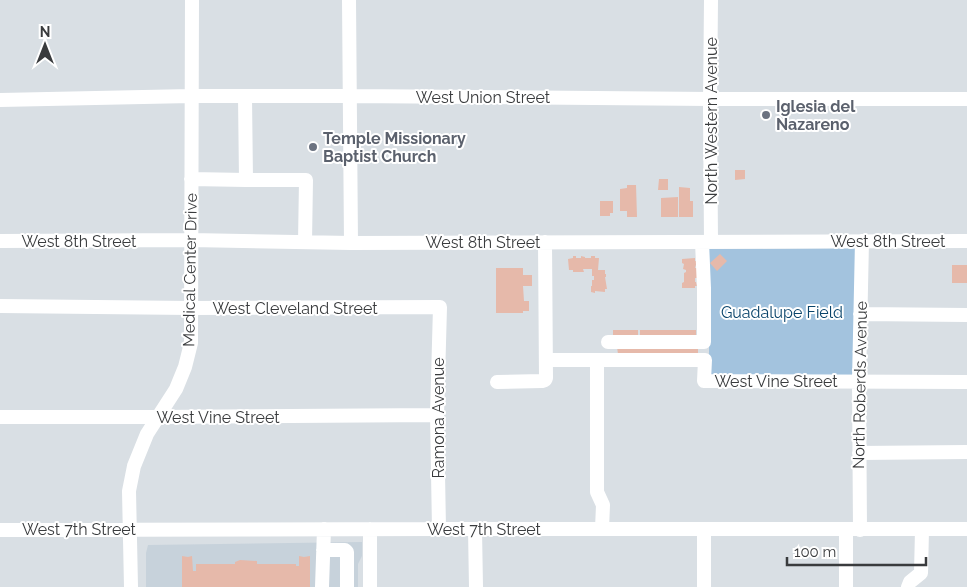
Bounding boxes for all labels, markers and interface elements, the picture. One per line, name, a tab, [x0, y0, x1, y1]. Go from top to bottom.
north arrow	[20, 20, 70, 70]
text: N	[40, 24, 50, 40]
street label: North Western Avenue	[702, 37, 721, 205]
street label: West Union Street	[416, 88, 551, 107]
place label: Iglesia del Nazareno	[776, 97, 856, 134]
marker: Iglesia del Nazareno	[760, 109, 772, 121]
place label: Temple Missionary Baptist Church	[323, 129, 466, 166]
marker: Temple Missionary Baptist Church	[307, 141, 319, 153]
street label: Medical Center Drive	[179, 193, 201, 347]
street label: West 8th Street	[22, 232, 137, 251]
street label: West 8th Street	[831, 232, 946, 251]
street label: West 8th Street	[426, 233, 541, 252]
street label: West Cleveland Street	[212, 299, 378, 318]
street label: North Roberds Avenue	[849, 301, 871, 469]
park label: Guadalupe Field	[721, 303, 843, 322]
street label: Ramona Avenue	[429, 357, 448, 479]
street label: West Vine Street	[714, 372, 838, 391]
street label: West Vine Street	[156, 408, 280, 427]
street label: West 7th Street	[22, 520, 137, 539]
street label: West 7th Street	[427, 520, 542, 539]
scale bar	[787, 534, 926, 566]
text: 100 m	[794, 543, 836, 561]

